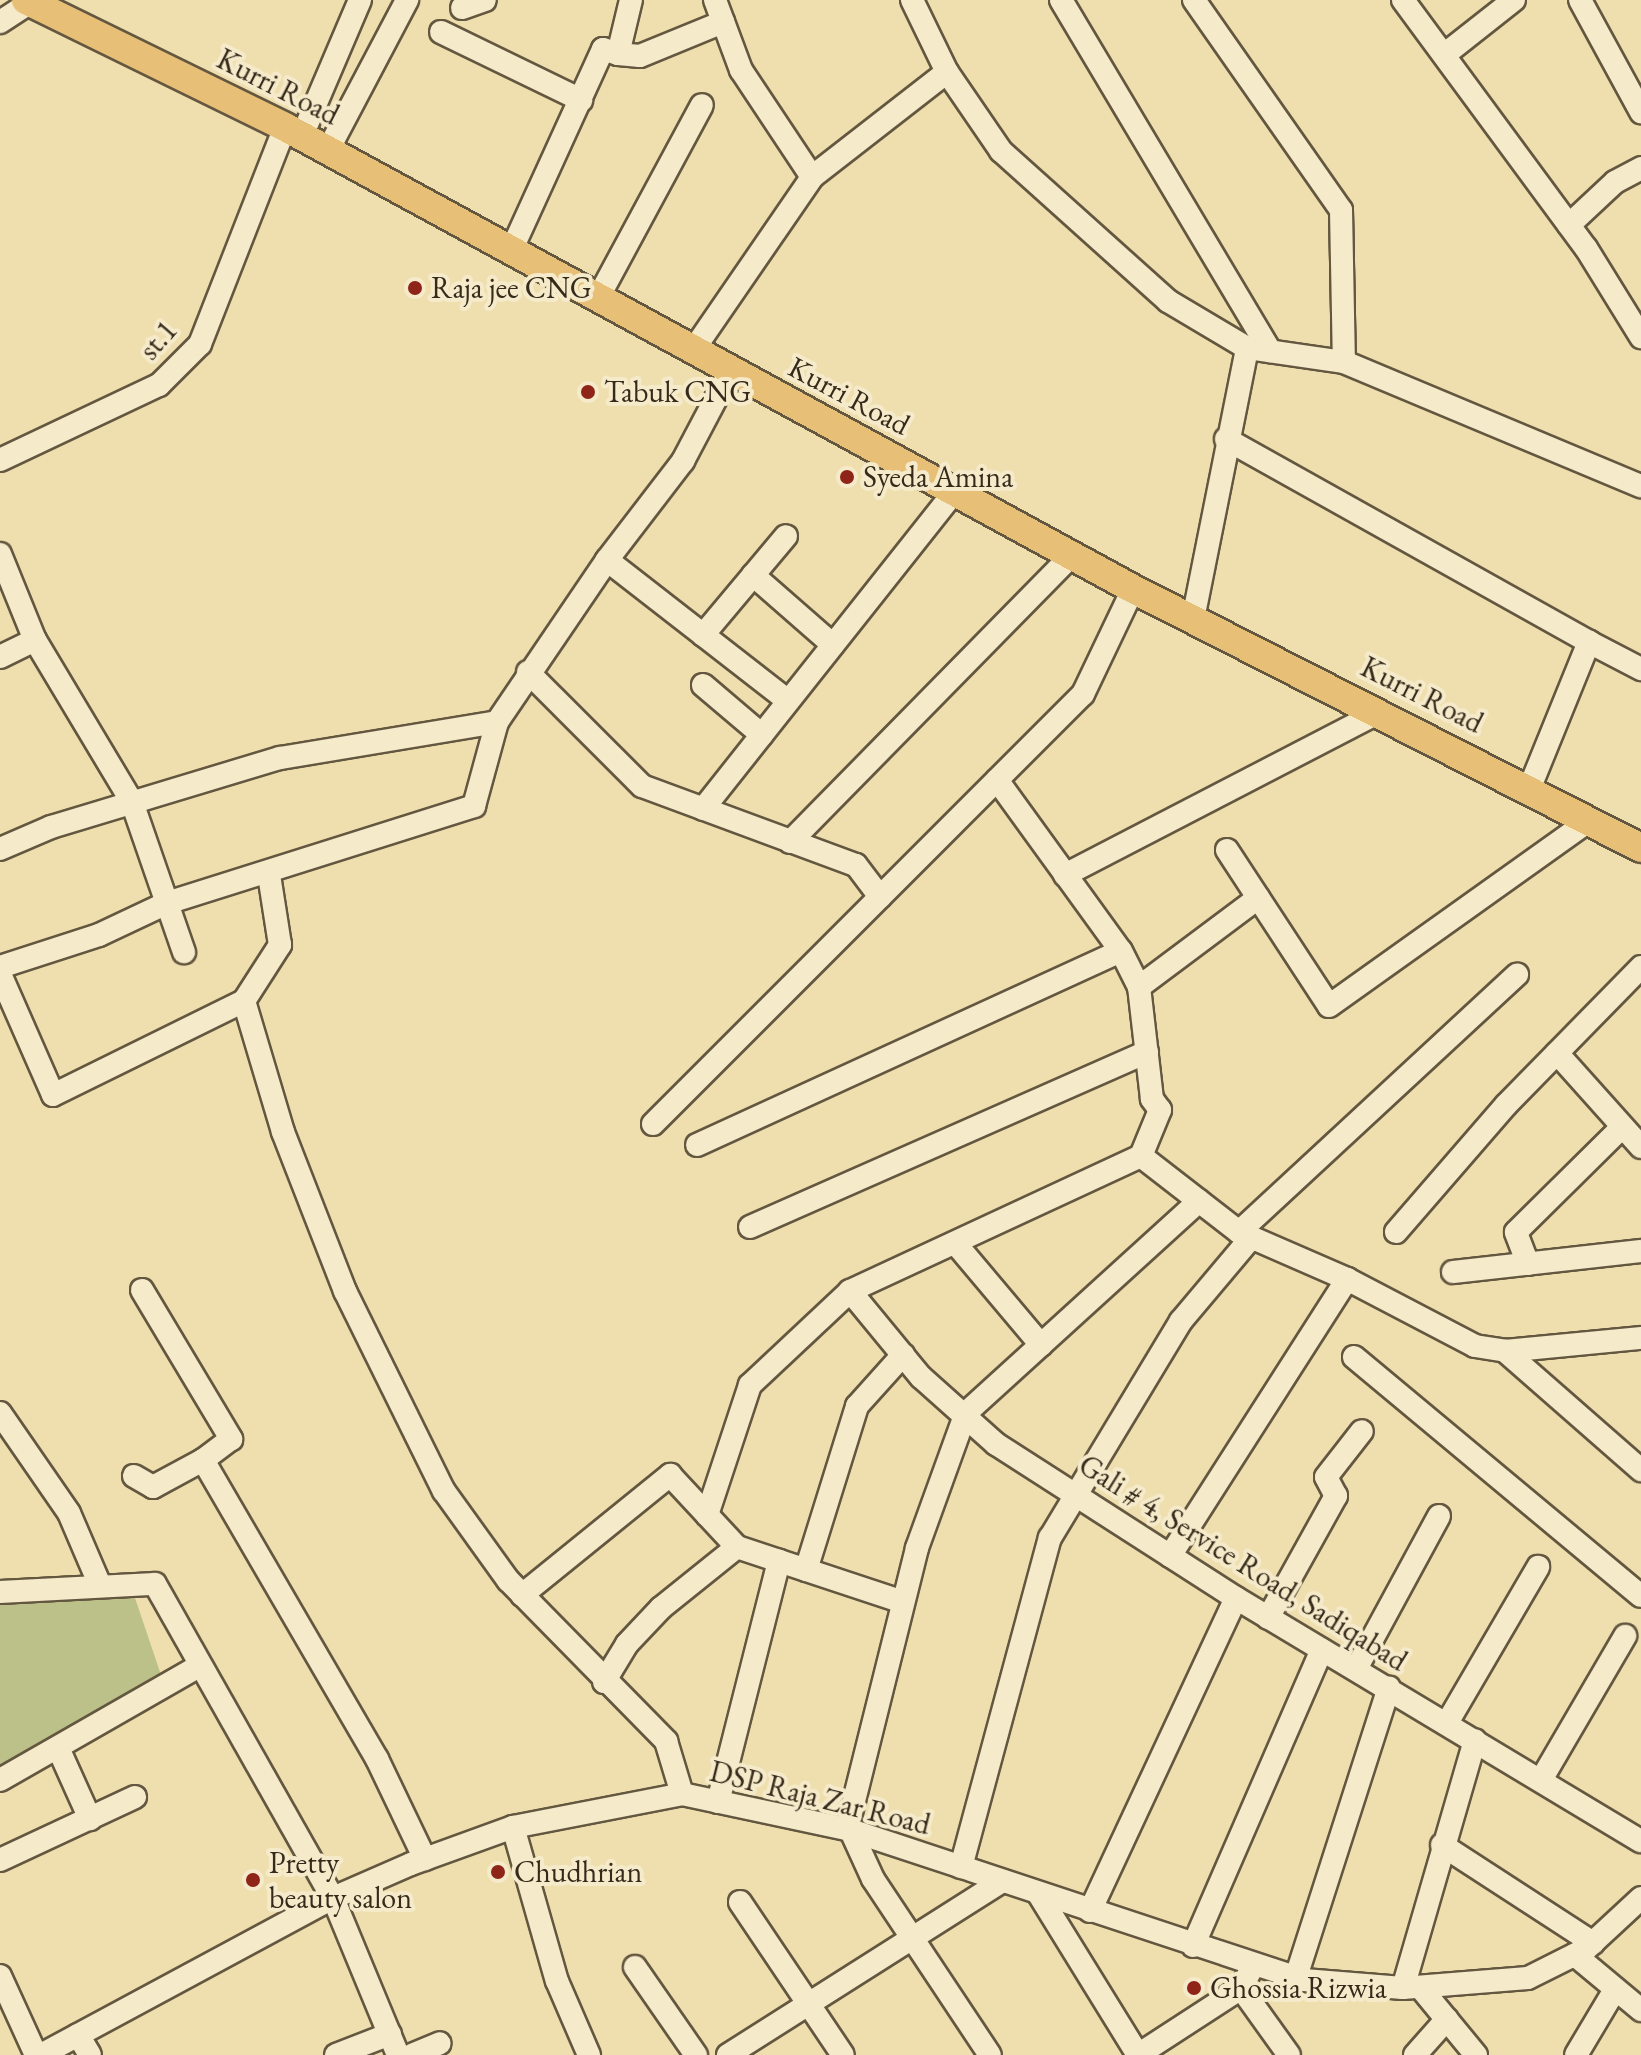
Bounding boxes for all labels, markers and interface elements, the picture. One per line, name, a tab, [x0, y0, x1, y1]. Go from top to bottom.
street label: Kurri Road	[211, 41, 345, 133]
place label: Raja jee CNG	[431, 270, 592, 306]
marker: Raja jee CNG	[406, 279, 424, 297]
street label: st.1	[131, 313, 185, 367]
street label: Kurri Road	[782, 349, 916, 443]
place label: Tabuk CNG	[604, 374, 751, 410]
marker: Tabuk CNG	[579, 383, 597, 401]
place label: Syeda Amina	[863, 459, 1013, 495]
marker: Syeda Amina	[838, 468, 856, 486]
street label: Kurri Road	[1355, 649, 1489, 741]
street label: Gali # 4, Service Road, Sadiqabad	[1072, 1447, 1414, 1679]
street label: DSP Raja Zar Road	[706, 1753, 934, 1843]
place label: Pretty beauty salon	[269, 1845, 412, 1916]
place label: Chudhrian	[514, 1854, 642, 1890]
marker: Chudhrian	[489, 1863, 507, 1881]
marker: Pretty beauty salon	[244, 1871, 262, 1889]
place label: Ghossia Rizwia	[1210, 1970, 1387, 2006]
marker: Ghossia Rizwia	[1185, 1979, 1203, 1997]

